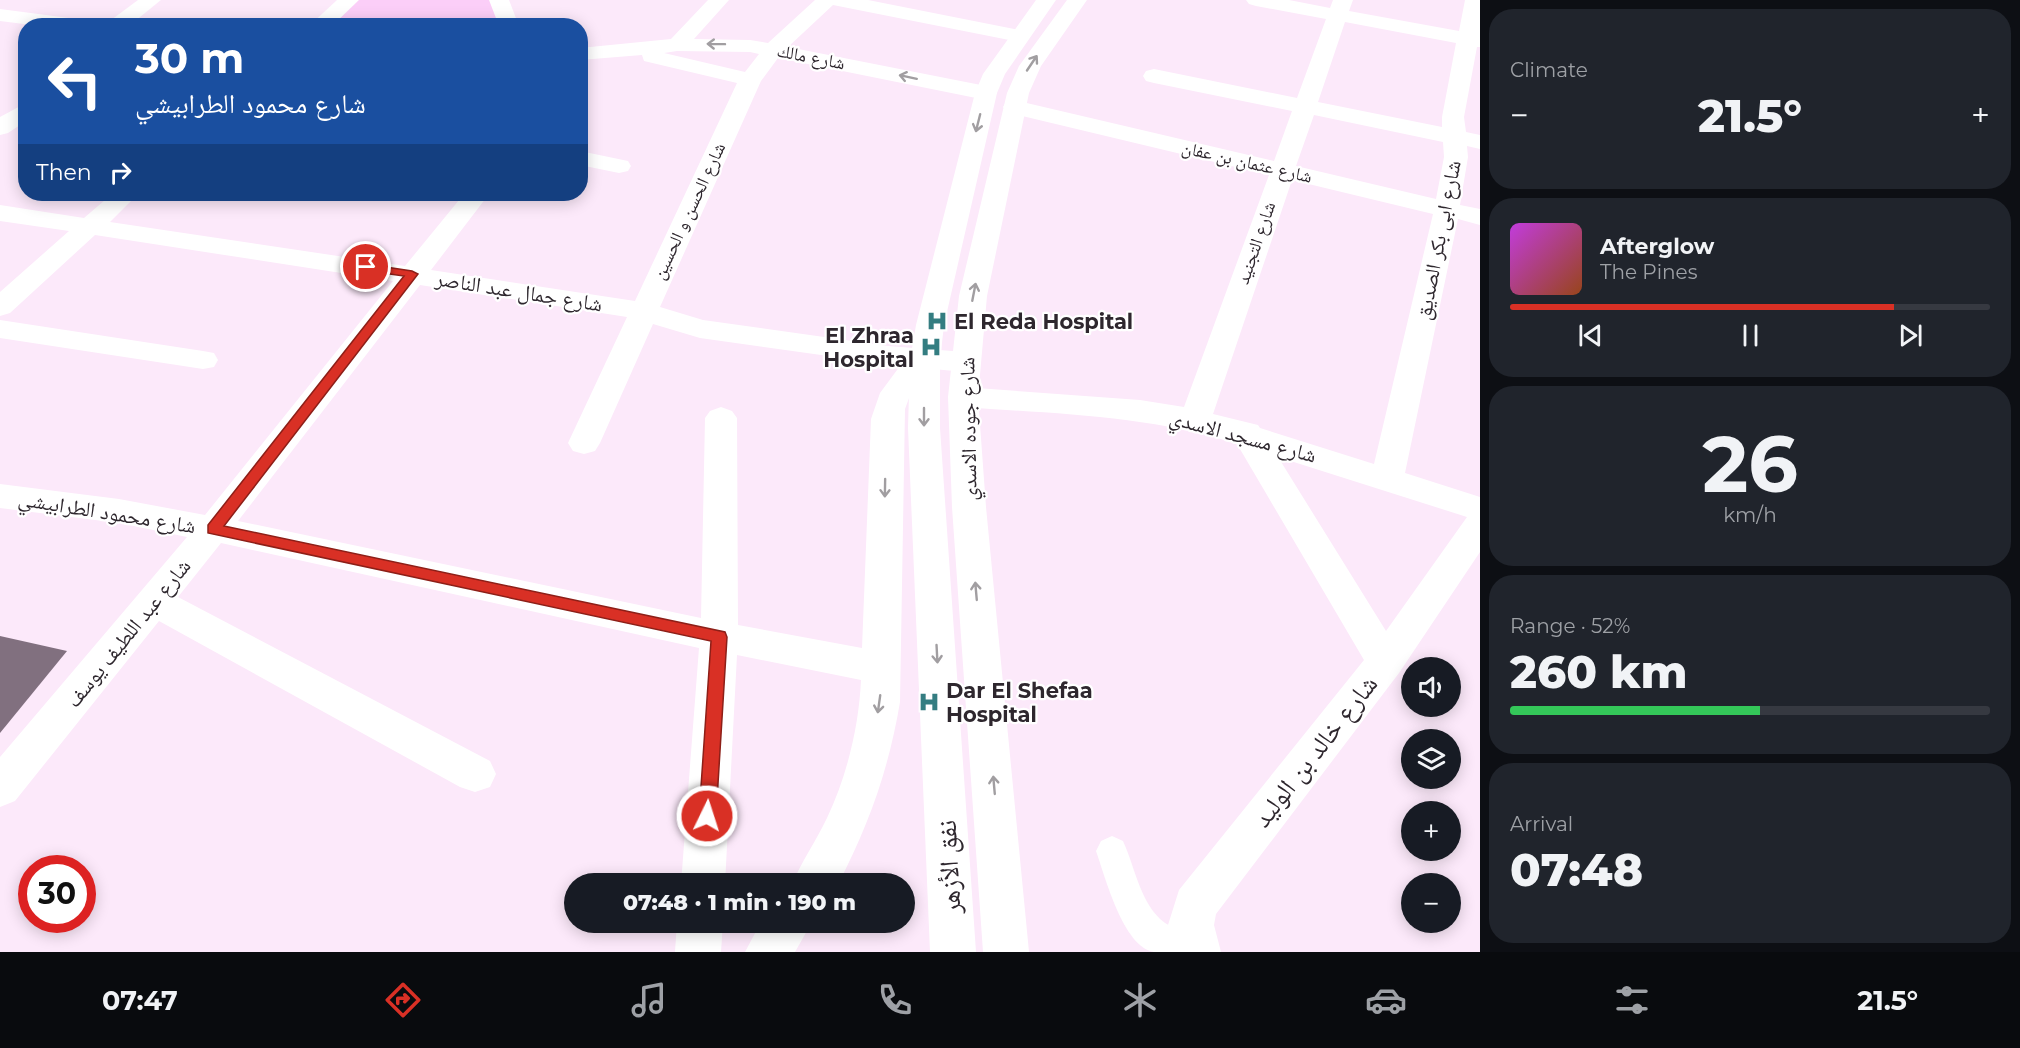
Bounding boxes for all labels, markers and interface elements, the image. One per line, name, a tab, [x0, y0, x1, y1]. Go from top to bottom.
text: 30 m	[135, 32, 244, 84]
one-way arrow	[706, 38, 726, 50]
street label: شارع مالك	[775, 40, 847, 74]
icon: left	[36, 42, 114, 120]
one-way arrow	[1026, 55, 1039, 72]
text: Climate	[1510, 58, 1588, 82]
one-way arrow	[898, 71, 918, 82]
text: شارع محمود الطرابيشي	[135, 87, 366, 120]
text: 21.5°	[1698, 88, 1802, 143]
text: −	[1510, 95, 1529, 135]
text: +	[1971, 95, 1990, 135]
one-way arrow	[972, 113, 984, 132]
street label: شارع عثمان بن عفان	[1180, 136, 1314, 188]
street label: شارع الحسن و الحسين	[648, 139, 730, 283]
icon: right	[104, 156, 137, 189]
street label: شارع ابى بكر الصديق	[1410, 158, 1467, 322]
text: Then	[36, 159, 92, 186]
street label: شارع التجنيد	[1232, 199, 1280, 287]
text: Afterglow	[1600, 233, 1714, 260]
pin	[340, 241, 391, 292]
icon: arrive	[349, 250, 382, 283]
text: The Pines	[1600, 260, 1697, 284]
street label: شارع جمال عبد الناصر	[433, 265, 604, 318]
one-way arrow	[969, 283, 980, 302]
hospital icon: El Reda Hospital	[925, 309, 949, 333]
place label: El Reda Hospital	[954, 309, 1133, 334]
icon: previous	[1574, 319, 1607, 352]
icon: pause	[1734, 319, 1767, 352]
icon: next	[1894, 319, 1927, 352]
place label: El Zhraa Hospital	[823, 323, 914, 372]
hospital icon: El Zhraa Hospital	[919, 335, 943, 359]
street label: شارع جوده الاسدي	[954, 357, 986, 501]
street label: شارع مسجد الاسدي	[1166, 404, 1319, 472]
one-way arrow	[918, 407, 930, 427]
text: 26	[1702, 416, 1798, 512]
one-way arrow	[880, 478, 891, 498]
street label: شارع محمود الطرابيشي	[16, 486, 198, 543]
text: km/h	[1723, 503, 1777, 527]
street label: شارع عبد اللطيف يوسف	[60, 554, 196, 713]
one-way arrow	[970, 581, 981, 601]
text: Range · 52%	[1510, 614, 1630, 638]
one-way arrow	[931, 643, 942, 663]
text: 260 km	[1510, 644, 1688, 699]
map controls	[1401, 657, 1461, 933]
button: sound	[1401, 657, 1461, 717]
street label: شارع خالد بن الوليد	[1246, 669, 1384, 833]
place label: Dar El Shefaa Hospital	[946, 678, 1093, 727]
hospital icon: Dar El Shefaa Hospital	[917, 690, 941, 714]
one-way arrow	[874, 693, 885, 713]
button: layers	[1401, 729, 1461, 789]
one-way arrow	[988, 775, 999, 795]
position arrow	[675, 784, 739, 848]
button: +	[1401, 801, 1461, 861]
text: Arrival	[1510, 812, 1573, 836]
street label: نفق الأزهر	[931, 819, 967, 916]
text: 07:48	[1510, 842, 1643, 897]
speed limit sign: 30	[18, 855, 96, 933]
button: −	[1401, 873, 1461, 933]
text: 07:48 · 1 min · 190 m	[623, 889, 856, 916]
icon: directions	[382, 979, 424, 1021]
icon: music	[628, 979, 670, 1021]
icon: phone	[874, 979, 916, 1021]
icon: climate	[1119, 979, 1161, 1021]
icon: car	[1365, 979, 1407, 1021]
icon: filters	[1611, 979, 1653, 1021]
text: 07:47	[102, 984, 178, 1017]
text: 21.5°	[1857, 984, 1918, 1017]

